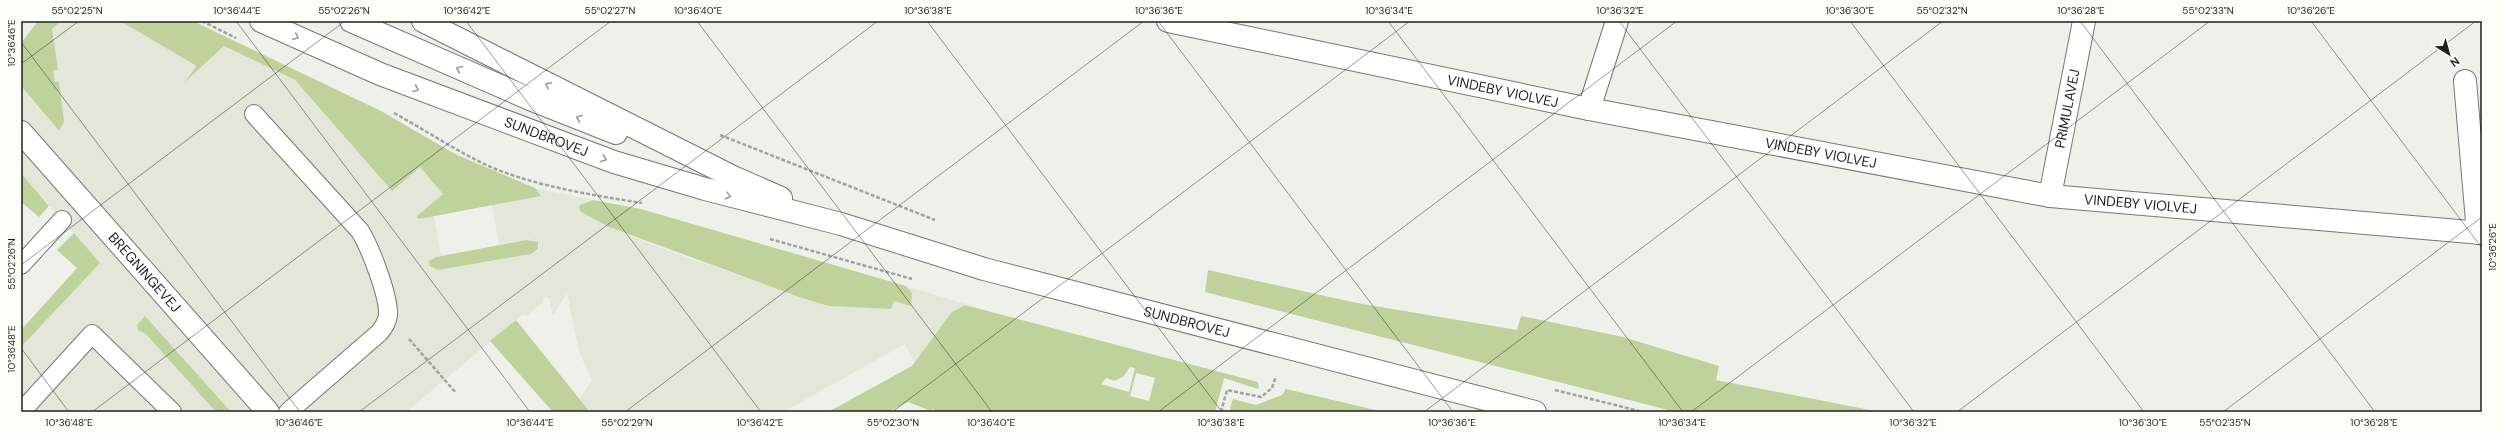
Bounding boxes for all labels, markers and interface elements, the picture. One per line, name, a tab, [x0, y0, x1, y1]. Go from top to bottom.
text: 55°02'25"N	[51, 4, 103, 17]
text: 10°36'44"E	[213, 4, 261, 17]
text: 55°02'26"N	[318, 4, 370, 17]
text: 10°36'42"E	[443, 4, 491, 17]
text: 55°02'27"N	[585, 4, 635, 17]
text: 10°36'40"E	[674, 4, 722, 17]
text: 10°36'38"E	[904, 4, 952, 17]
text: 10°36'36"E	[1135, 4, 1183, 17]
text: 10°36'34"E	[1365, 4, 1413, 17]
text: 10°36'32"E	[1596, 4, 1644, 17]
text: 10°36'30"E	[1826, 4, 1875, 17]
text: 55°02'32"N	[1916, 4, 1968, 17]
text: 10°36'28"E	[2057, 4, 2105, 17]
text: 55°02'33"N	[2182, 4, 2234, 17]
text: 10°36'26"E	[2287, 4, 2335, 17]
text: 10°36'46"E	[5, 19, 18, 67]
one-way arrow	[292, 33, 299, 41]
north arrow	[2429, 34, 2469, 74]
text: N	[2448, 54, 2462, 70]
one-way arrow	[456, 65, 463, 73]
street label: PRIMULAVEJ	[2050, 67, 2083, 150]
street label: VINDEBY VIOLVEJ	[1445, 71, 1560, 111]
one-way arrow	[545, 82, 552, 90]
one-way arrow	[413, 84, 420, 92]
street label: SUNDBROVEJ	[502, 113, 591, 161]
one-way arrow	[576, 115, 583, 123]
street label: VINDEBY VIOLVEJ	[1763, 133, 1878, 172]
one-way arrow	[600, 154, 607, 162]
street label: VINDEBY VIOLVEJ	[2083, 190, 2198, 218]
one-way arrow	[725, 191, 732, 199]
text: 10°36'26"E	[2486, 223, 2499, 271]
street label: BREGNINGEVEJ	[105, 228, 185, 316]
text: 55°02'26"N	[5, 238, 18, 290]
street label: SUNDBROVEJ	[1142, 302, 1232, 341]
text: 10°36'48"E	[5, 325, 18, 373]
text: 10°36'48"E	[45, 416, 93, 429]
text: 10°36'46"E	[275, 416, 323, 429]
text: 10°36'44"E	[506, 416, 554, 429]
text: 55°02'29"N	[601, 416, 653, 429]
text: 10°36'42"E	[736, 416, 784, 429]
text: 55°02'30"N	[867, 416, 919, 429]
text: 10°36'40"E	[967, 416, 1015, 429]
text: 10°36'38"E	[1197, 416, 1245, 429]
text: 10°36'36"E	[1428, 416, 1476, 429]
text: 10°36'34"E	[1658, 416, 1706, 429]
text: 10°36'32"E	[1889, 416, 1937, 429]
text: 10°36'30"E	[2119, 416, 2168, 429]
text: 55°02'35"N	[2199, 416, 2251, 429]
text: 10°36'28"E	[2350, 416, 2398, 429]

